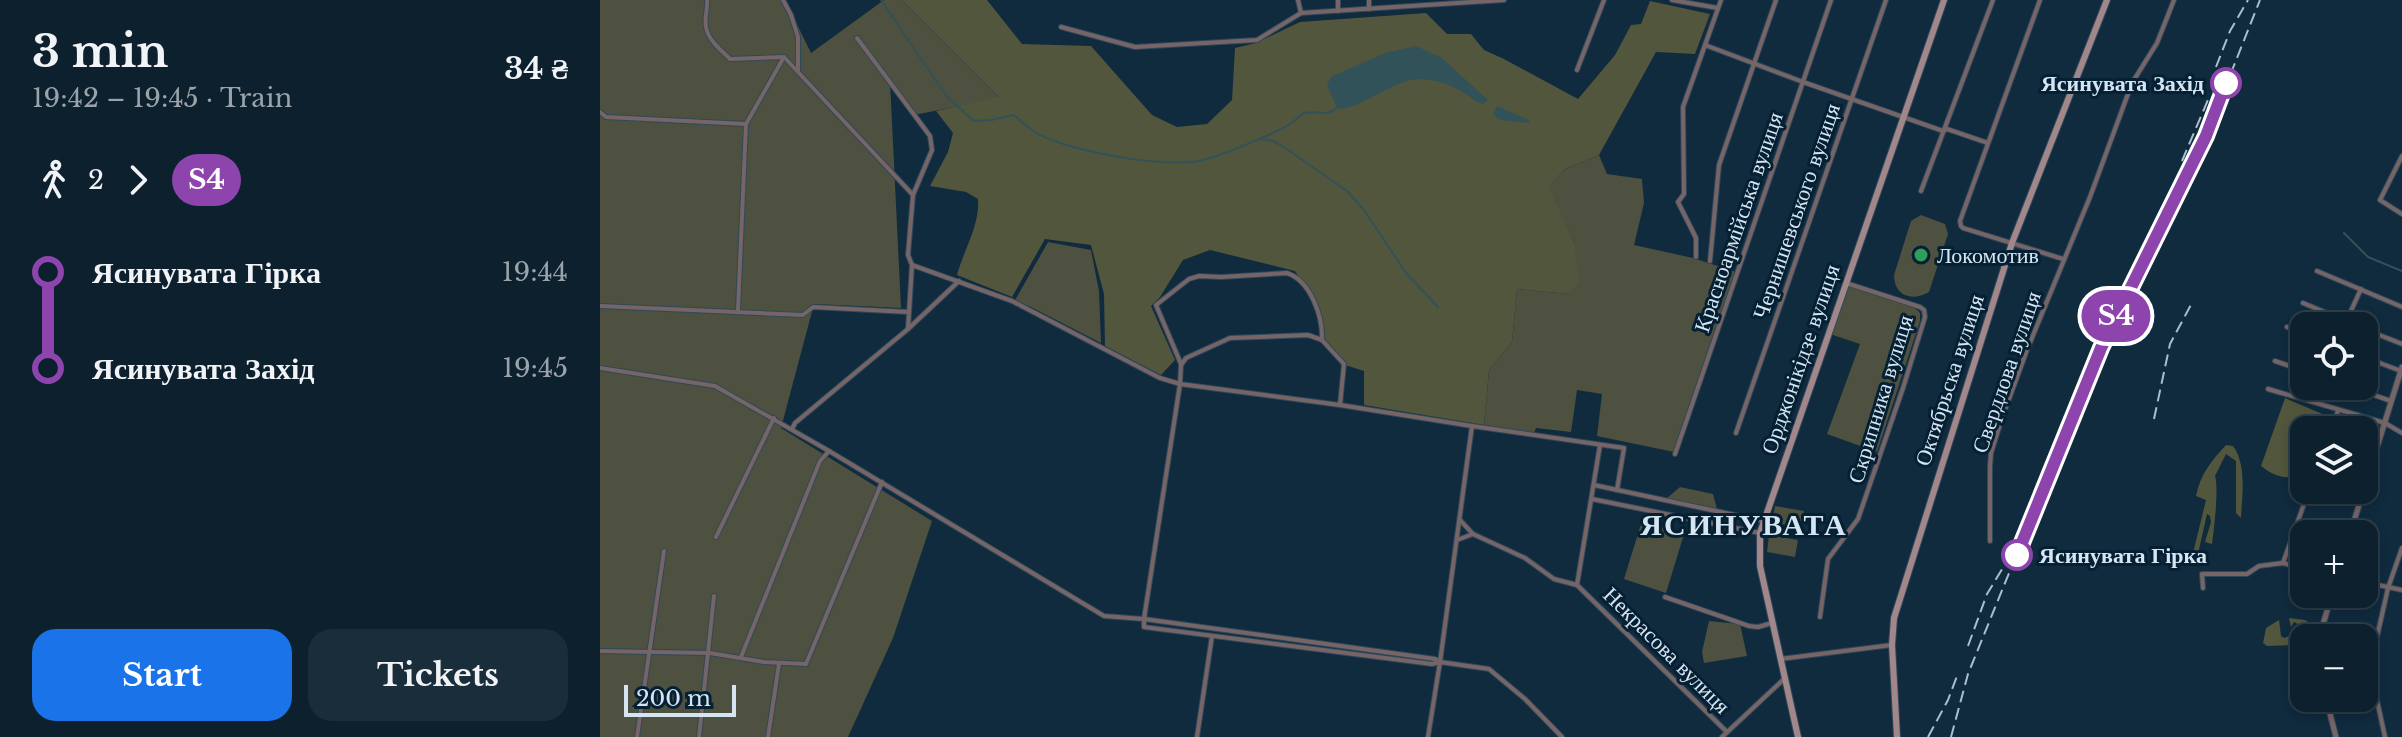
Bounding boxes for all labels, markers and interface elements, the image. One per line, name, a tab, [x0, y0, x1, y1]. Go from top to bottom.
text: 3 min	[32, 24, 168, 79]
text: 34 ₴	[504, 50, 568, 87]
marker: Ясинувата Захід	[2211, 68, 2241, 98]
place label: Ясинувата Захід	[2041, 70, 2204, 97]
text: 19:42 – 19:45 · Train	[32, 82, 293, 114]
street label: Чернишевського вулиця	[1747, 100, 1846, 322]
street label: Красноармійська вулиця	[1688, 109, 1789, 336]
icon: walk	[32, 158, 76, 202]
icon: forward	[116, 158, 160, 202]
text: S4	[188, 162, 225, 197]
text: 2	[88, 164, 104, 196]
place label: Локомотив	[1937, 242, 2039, 269]
marker: Локомотив	[1912, 246, 1930, 264]
text: Ясинувата Гірка	[92, 254, 321, 291]
text: 19:44	[502, 256, 568, 288]
street label: Орджонікідзе вулиця	[1755, 261, 1846, 457]
street label: Свердлова вулиця	[1966, 288, 2047, 456]
line badge: S4	[2080, 290, 2152, 342]
street label: Октябрьска вулиця	[1909, 291, 1990, 469]
text: S4	[2097, 298, 2135, 333]
street label: Скрипника вулиця	[1842, 312, 1919, 486]
map controls	[2290, 312, 2378, 712]
button: locate	[2290, 312, 2378, 400]
text: Ясинувата Захід	[92, 350, 314, 387]
text: 19:45	[502, 352, 568, 384]
button: layers	[2290, 416, 2378, 504]
district label: ЯСИНУВАТА	[1640, 506, 1848, 543]
button: +	[2290, 520, 2378, 608]
marker: Ясинувата Гірка	[2002, 540, 2032, 570]
place label: Ясинувата Гірка	[2039, 542, 2207, 569]
street label: Некрасова вулиця	[1598, 581, 1736, 719]
button: −	[2290, 624, 2378, 712]
button: Start	[32, 629, 292, 721]
button: Tickets	[308, 629, 568, 721]
scale bar	[624, 681, 736, 717]
text: 200 m	[636, 685, 711, 712]

